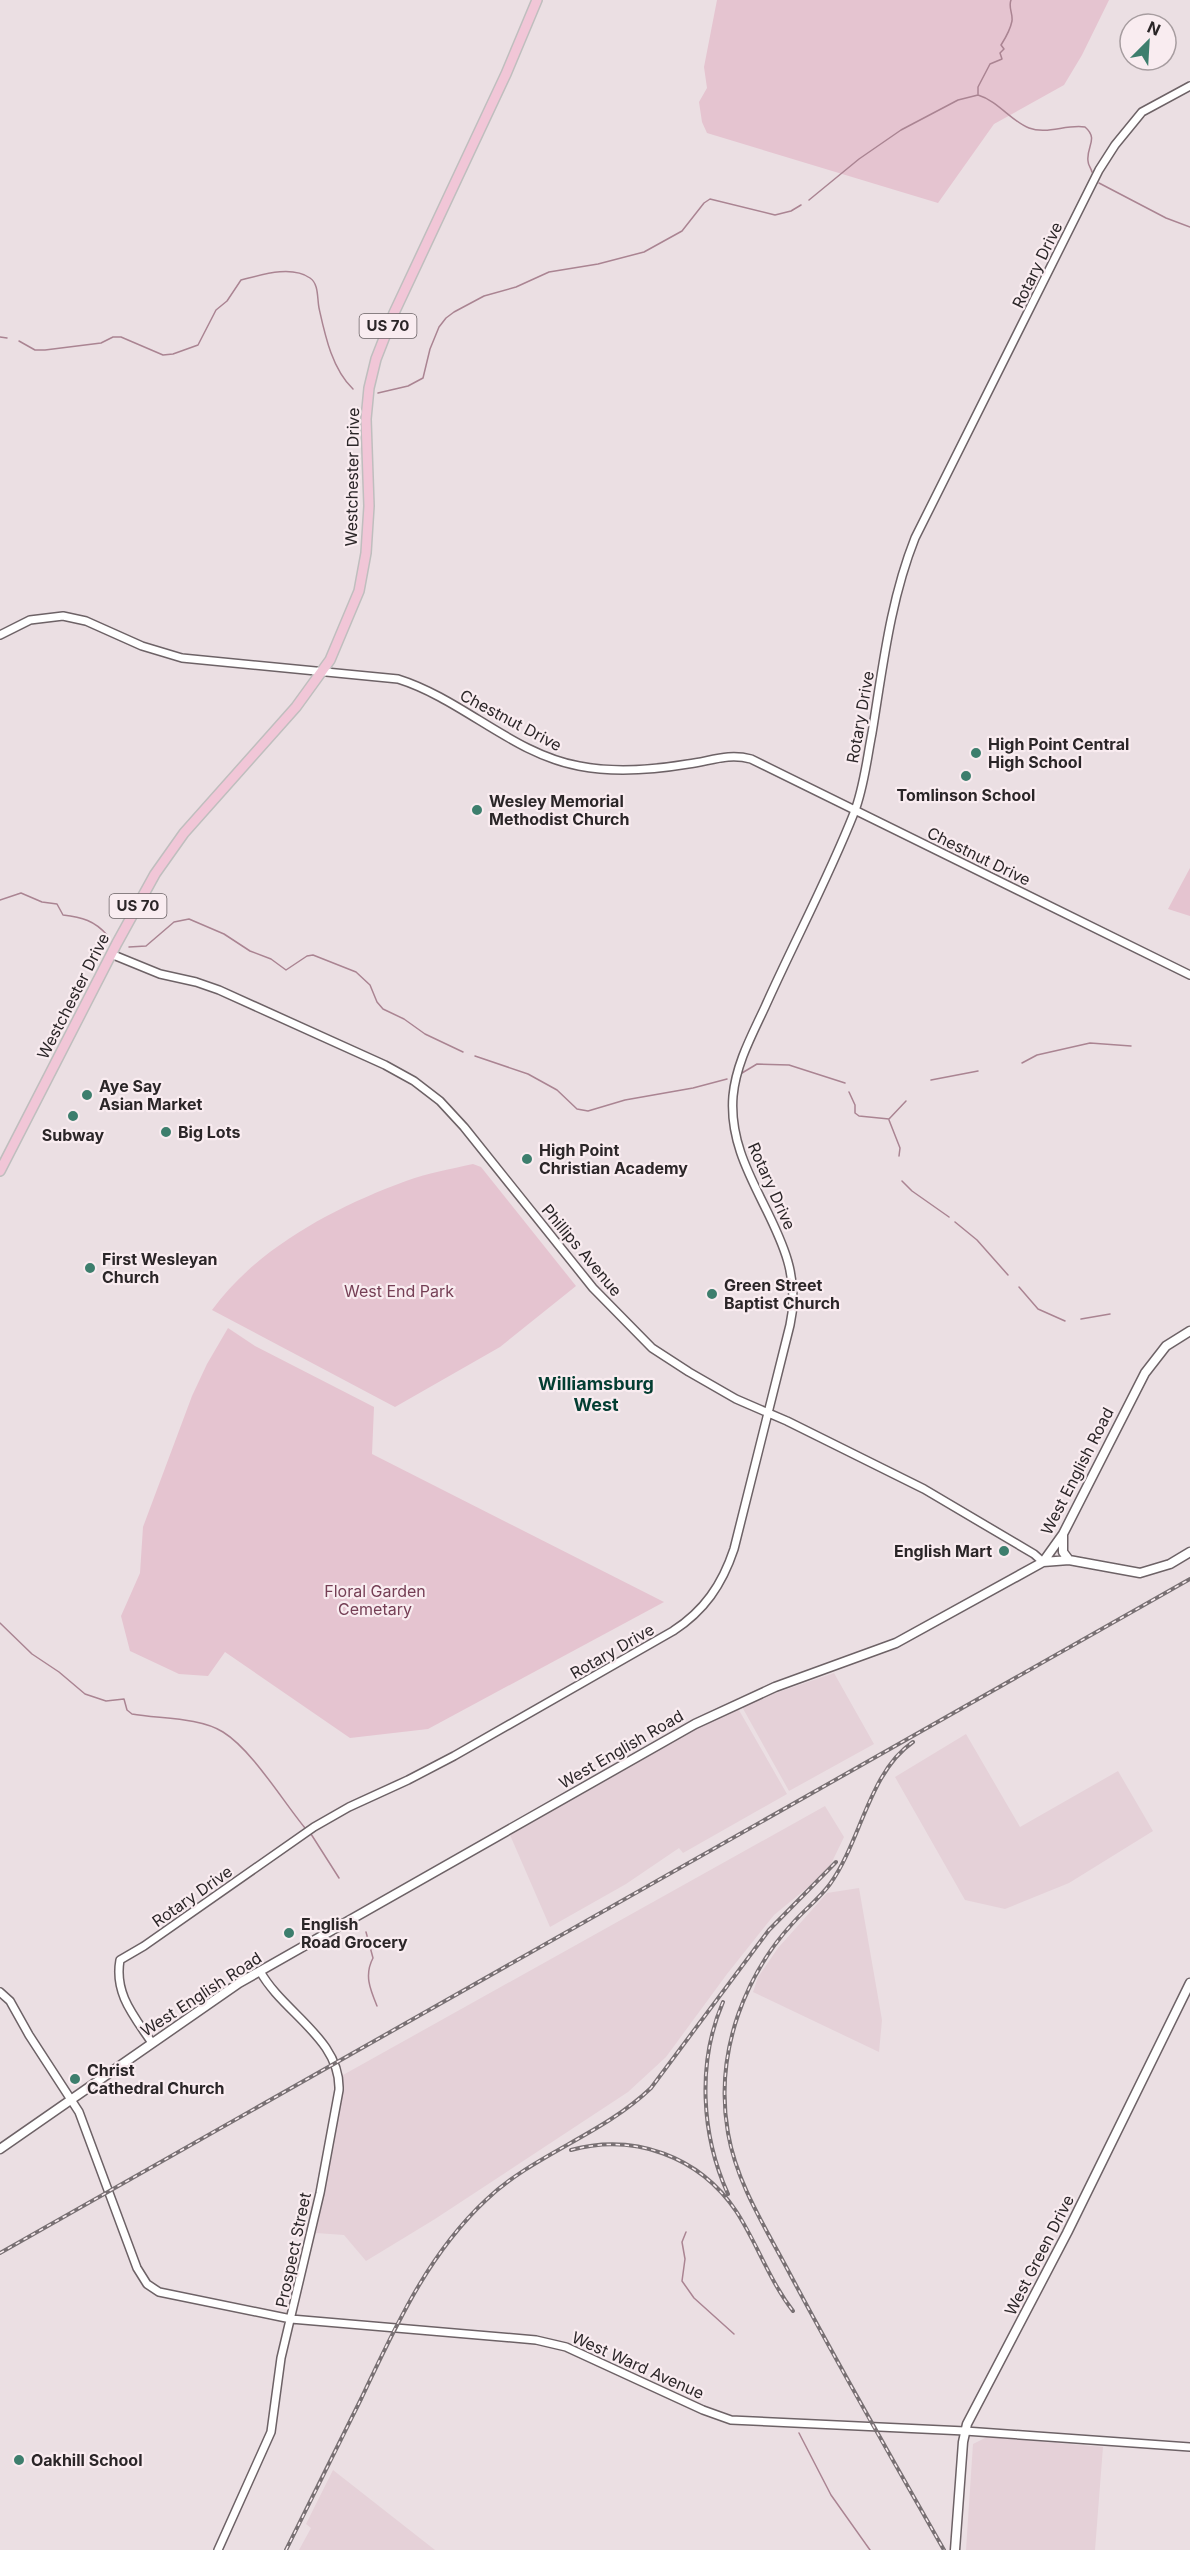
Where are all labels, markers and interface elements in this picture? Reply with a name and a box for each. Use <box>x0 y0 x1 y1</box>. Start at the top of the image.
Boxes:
north arrow <box>1118 12 1178 72</box>
text: N <box>1144 17 1164 40</box>
street label: Rotary Drive <box>1008 219 1066 311</box>
road number: US 70 <box>360 314 416 338</box>
street label: Westchester Drive <box>341 407 363 547</box>
street label: Rotary Drive <box>842 669 878 765</box>
street label: Chestnut Drive <box>457 685 565 755</box>
place label: High Point Central High School <box>988 734 1129 772</box>
marker: High Point Central High School <box>969 746 983 760</box>
marker: Tomlinson School <box>959 769 973 783</box>
place label: Tomlinson School <box>897 785 1035 805</box>
place label: Wesley Memorial Methodist Church <box>489 791 629 829</box>
marker: Wesley Memorial Methodist Church <box>470 803 484 817</box>
street label: Chestnut Drive <box>924 822 1034 890</box>
road number: US 70 <box>110 894 166 918</box>
street label: Westchester Drive <box>33 930 113 1062</box>
place label: Aye Say Asian Market <box>99 1076 203 1114</box>
marker: Aye Say Asian Market <box>80 1088 94 1102</box>
marker: Subway <box>66 1109 80 1123</box>
place label: Big Lots <box>178 1122 240 1142</box>
place label: Subway <box>42 1125 105 1145</box>
marker: Big Lots <box>159 1125 173 1139</box>
street label: Rotary Drive <box>744 1139 800 1233</box>
place label: High Point Christian Academy <box>539 1140 688 1178</box>
marker: High Point Christian Academy <box>520 1152 534 1166</box>
street label: Phillips Avenue <box>538 1200 626 1300</box>
place label: First Wesleyan Church <box>102 1249 217 1287</box>
marker: First Wesleyan Church <box>83 1261 97 1275</box>
place label: Green Street Baptist Church <box>724 1275 840 1313</box>
park label: West End Park <box>344 1281 454 1301</box>
marker: Green Street Baptist Church <box>705 1287 719 1301</box>
district label: Williamsburg West <box>538 1373 654 1415</box>
street label: West English Road <box>1036 1404 1118 1538</box>
place label: English Mart <box>894 1541 992 1561</box>
marker: English Mart <box>997 1544 1011 1558</box>
park label: Floral Garden Cemetary <box>324 1581 426 1619</box>
street label: Rotary Drive <box>567 1619 657 1683</box>
street label: West English Road <box>555 1705 687 1793</box>
street label: Rotary Drive <box>148 1861 236 1931</box>
place label: English Road Grocery <box>301 1914 408 1952</box>
marker: English Road Grocery <box>282 1926 296 1940</box>
street label: West English Road <box>137 1947 265 2041</box>
place label: Christ Cathedral Church <box>87 2060 225 2098</box>
marker: Christ Cathedral Church <box>68 2072 82 2086</box>
street label: Prospect Street <box>271 2191 315 2309</box>
street label: West Green Drive <box>1000 2191 1078 2319</box>
street label: West Ward Avenue <box>569 2327 707 2403</box>
place label: Oakhill School <box>31 2450 142 2470</box>
marker: Oakhill School <box>12 2453 26 2467</box>

